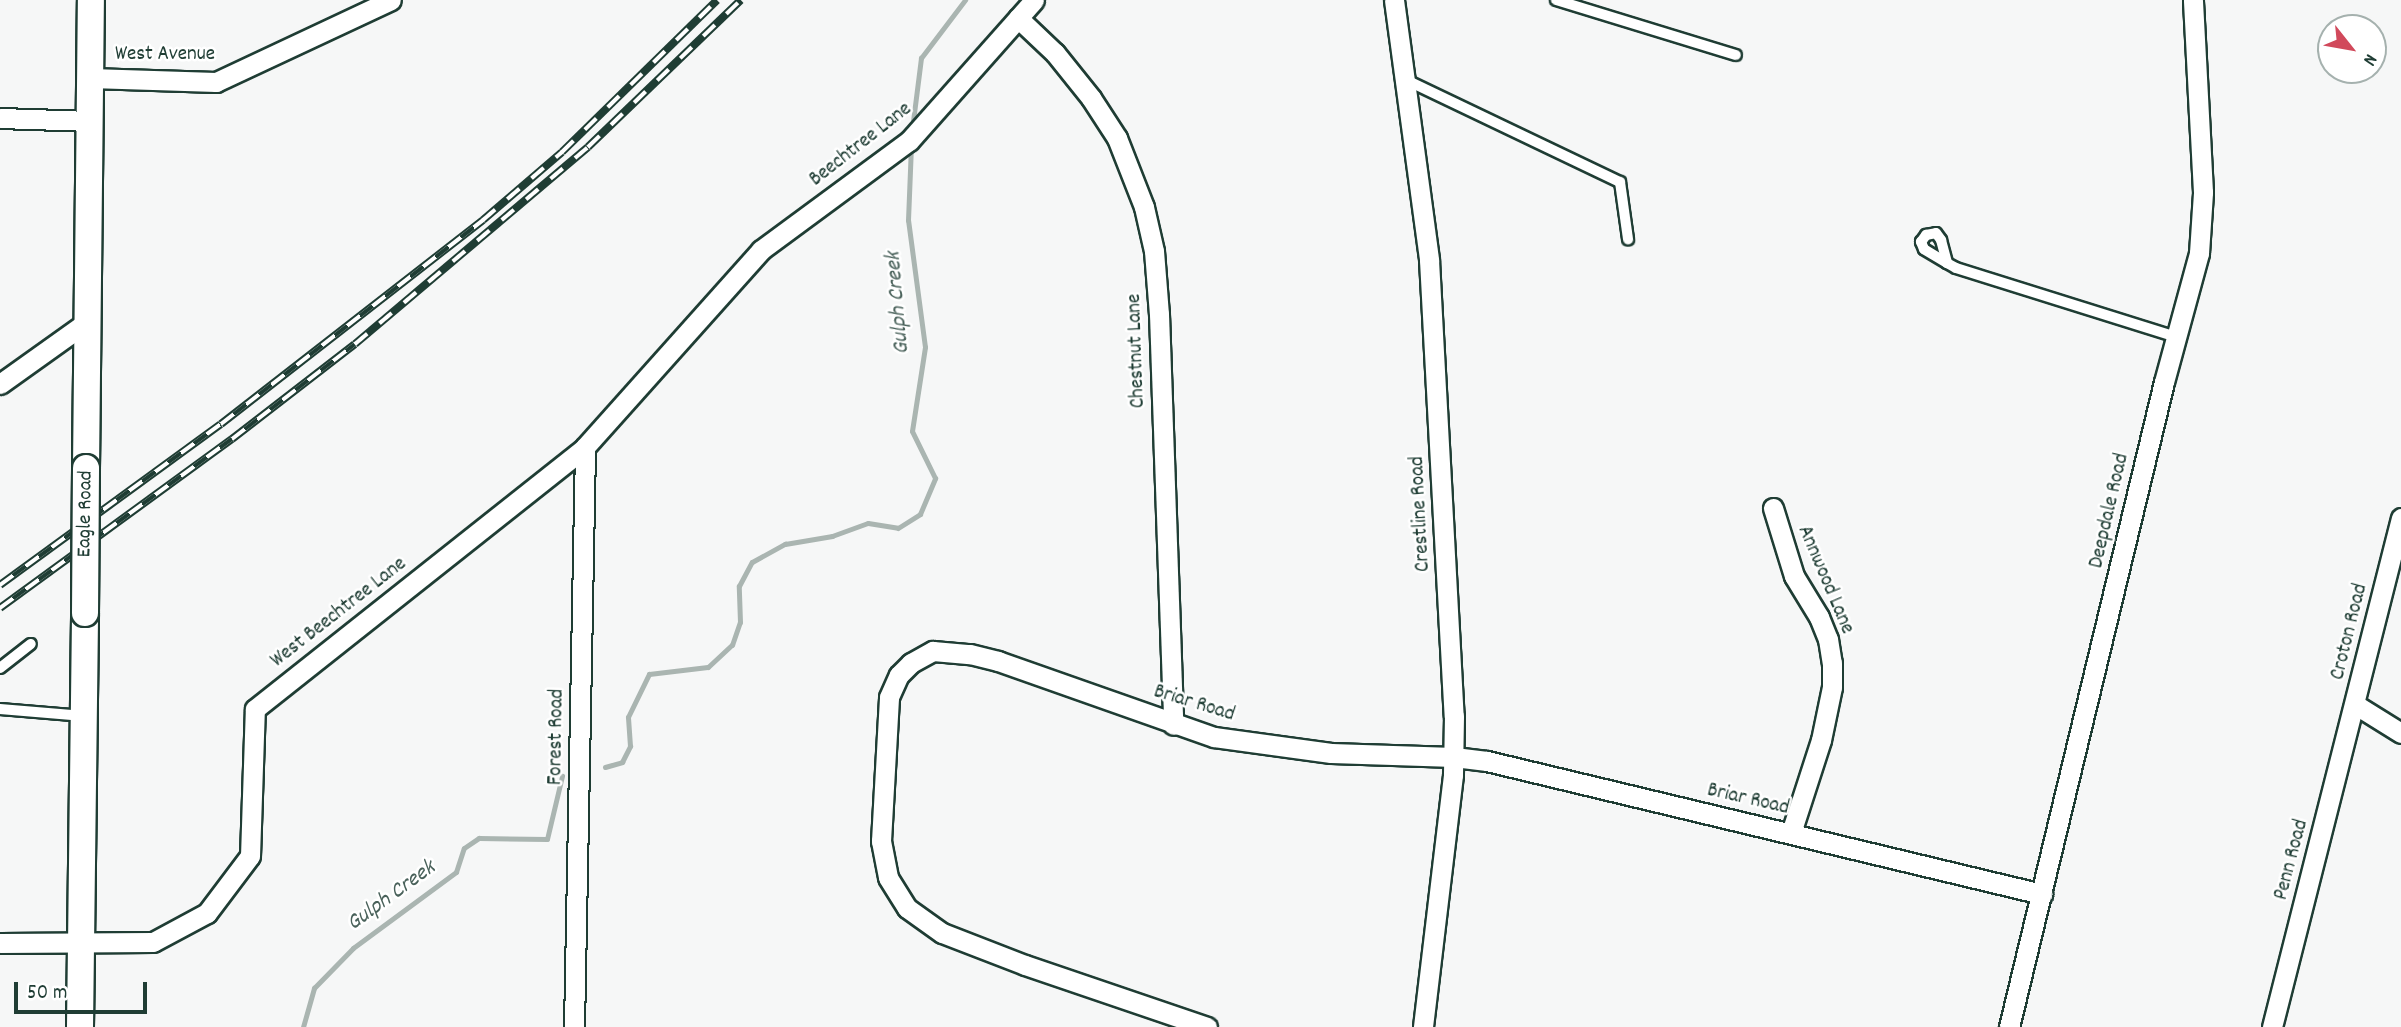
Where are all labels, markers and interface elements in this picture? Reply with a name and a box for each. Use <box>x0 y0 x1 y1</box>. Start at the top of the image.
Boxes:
north arrow <box>2317 14 2387 84</box>
street label: West Avenue <box>115 42 215 68</box>
text: N <box>2355 48 2383 70</box>
street label: Beechtree Lane <box>805 97 917 193</box>
water label: Gulph Creek <box>881 251 917 355</box>
street label: Chestnut Lane <box>1122 293 1152 409</box>
street label: Deepdale Road <box>2085 451 2135 571</box>
street label: Crestline Road <box>1405 455 1437 573</box>
street label: Eagle Road <box>73 470 99 558</box>
street label: Annwood Lane <box>1791 522 1859 638</box>
street label: West Beechtree Lane <box>266 552 412 674</box>
street label: Croton Road <box>2326 581 2374 683</box>
street label: Briar Road <box>1150 680 1238 728</box>
street label: Forest Road <box>544 689 570 785</box>
street label: Briar Road <box>1705 778 1791 822</box>
street label: Penn Road <box>2269 817 2315 903</box>
water label: Gulph Creek <box>342 856 442 938</box>
scale bar <box>18 968 150 1012</box>
text: 50 m <box>27 979 67 1009</box>

